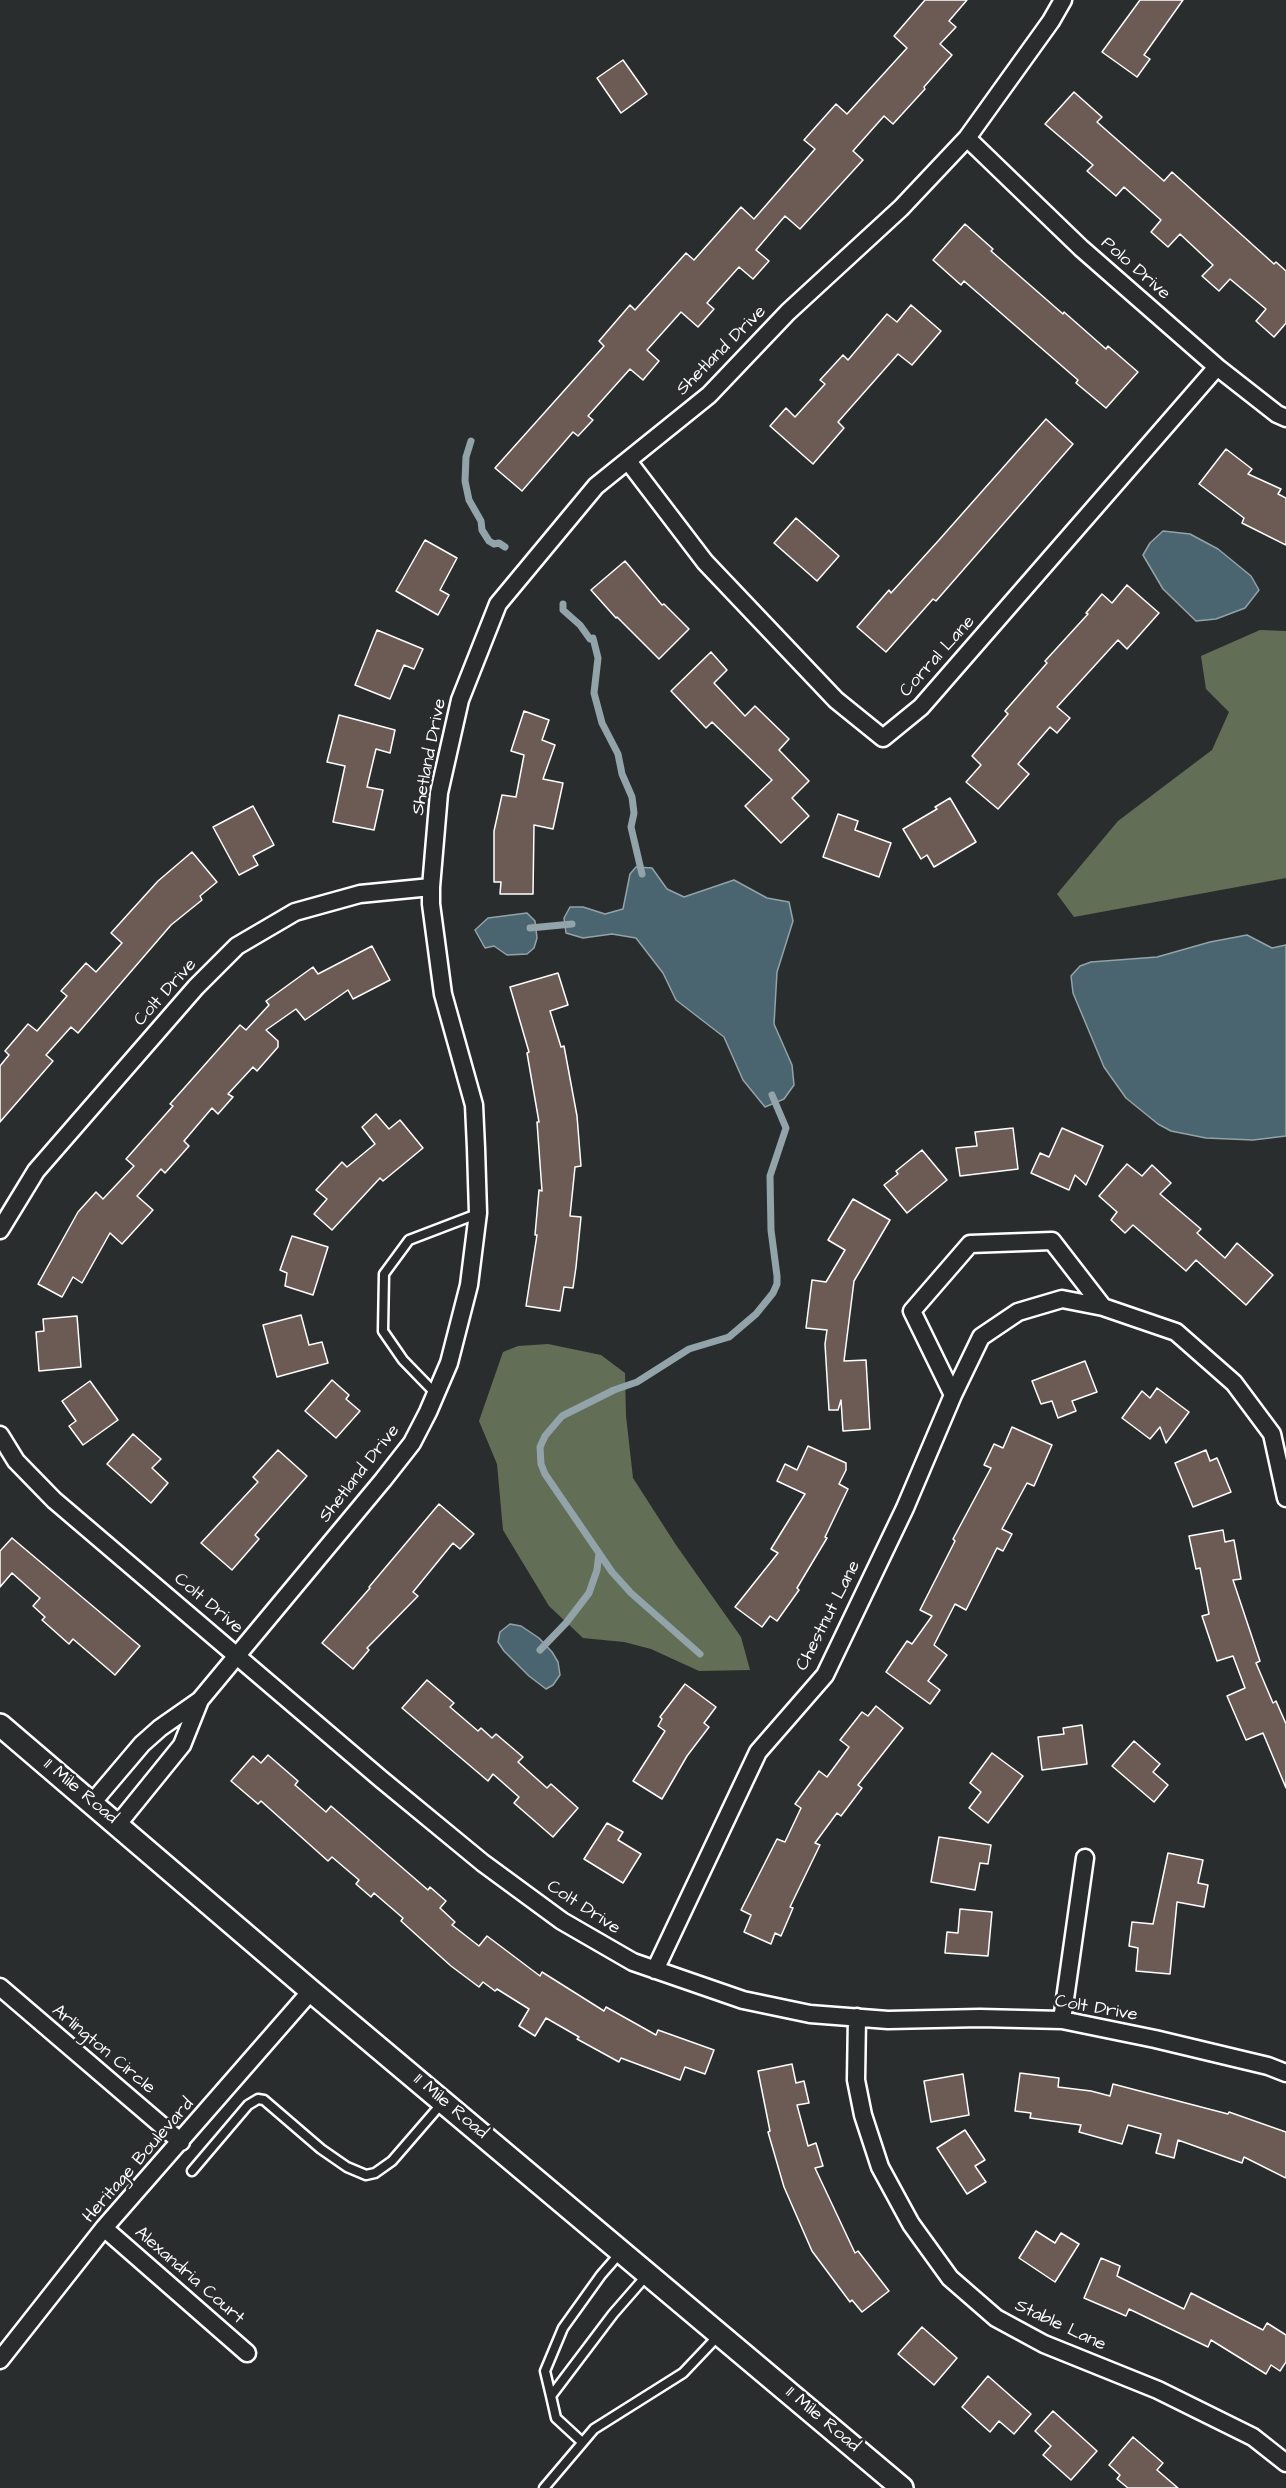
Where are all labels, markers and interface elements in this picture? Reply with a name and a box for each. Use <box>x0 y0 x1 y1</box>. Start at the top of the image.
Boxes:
street label: Polo Drive <box>1096 233 1174 305</box>
street label: Shetland Drive <box>673 302 771 400</box>
street label: Corral Lane <box>896 612 980 702</box>
street label: Shetland Drive <box>408 697 452 817</box>
street label: Colt Drive <box>130 955 202 1031</box>
street label: Shetland Drive <box>315 1421 405 1527</box>
street label: Chestnut Lane <box>792 1557 866 1675</box>
street label: Colt Drive <box>169 1569 247 1639</box>
street label: 11 Mile Road <box>38 1755 122 1829</box>
street label: Colt Drive <box>542 1876 624 1940</box>
street label: Colt Drive <box>1053 1991 1139 2027</box>
street label: Arlington Circle <box>47 2001 159 2099</box>
street label: 11 Mile Road <box>408 2070 492 2144</box>
street label: Heritage Boulevard <box>79 2094 199 2228</box>
street label: Alexandria Court <box>130 2223 248 2329</box>
street label: Stable Lane <box>1011 2295 1109 2357</box>
street label: 11 Mile Road <box>780 2383 864 2457</box>

